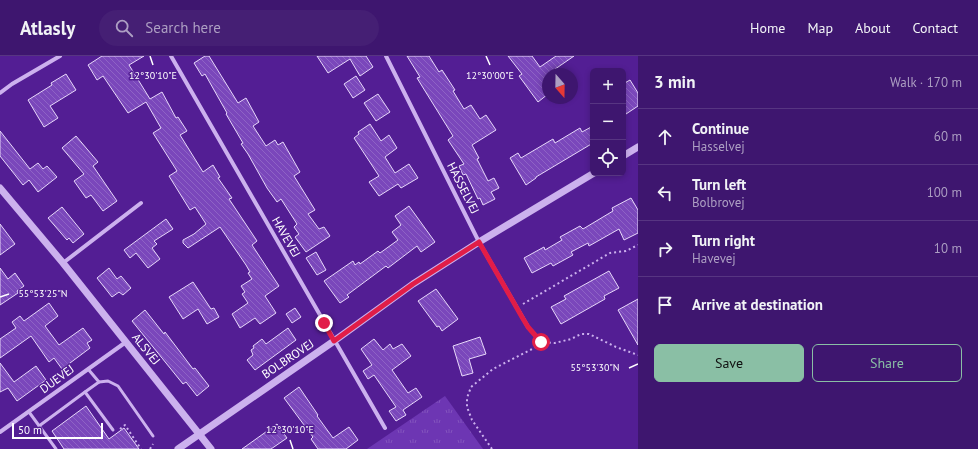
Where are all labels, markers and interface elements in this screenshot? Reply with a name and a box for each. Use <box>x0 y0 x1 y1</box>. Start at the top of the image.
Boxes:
search box <box>99 10 379 46</box>
text: Atlasly <box>20 16 75 40</box>
icon: search <box>113 17 135 39</box>
text: Search here <box>145 18 221 37</box>
text: Home <box>750 19 785 37</box>
text: Map <box>807 19 833 37</box>
text: About <box>855 19 891 37</box>
text: Contact <box>913 19 958 37</box>
north arrow <box>542 68 578 104</box>
map controls <box>590 68 626 176</box>
button: + <box>590 68 626 104</box>
text: 12°30'10"E <box>129 69 177 82</box>
text: 12°30'00"E <box>466 69 514 82</box>
text: 3 min <box>654 71 695 93</box>
text: Walk · 170 m <box>890 74 962 91</box>
button: − <box>590 104 626 140</box>
text: Continue <box>692 119 749 138</box>
icon: ahead <box>654 126 676 148</box>
text: 60 m <box>934 128 962 145</box>
text: Hasselvej <box>692 138 745 155</box>
button: locate <box>590 140 626 176</box>
street label: HASSELVEJ <box>444 159 483 216</box>
text: Turn left <box>692 175 746 194</box>
icon: left <box>654 182 676 204</box>
text: 100 m <box>927 184 962 201</box>
text: Bolbrovej <box>692 194 745 211</box>
street label: HAVEVEJ <box>269 214 304 260</box>
text: Turn right <box>692 231 755 250</box>
icon: right <box>654 238 676 260</box>
text: 10 m <box>934 240 962 257</box>
text: Havevej <box>692 250 736 267</box>
text: 55°53'25"N <box>18 287 68 300</box>
icon: arrive <box>654 294 676 316</box>
text: Arrive at destination <box>692 295 823 314</box>
route end <box>315 314 333 332</box>
street label: ALSVEJ <box>129 330 164 368</box>
route start <box>532 333 550 351</box>
street label: BOLBROVEJ <box>259 336 317 381</box>
button: Save <box>654 344 804 382</box>
button: Share <box>812 344 962 382</box>
street label: DUEVEJ <box>37 361 77 396</box>
text: 55°53'30"N <box>570 361 620 374</box>
scale bar <box>12 421 103 440</box>
text: 50 m <box>18 423 42 437</box>
text: 12°30'10"E <box>266 423 314 436</box>

